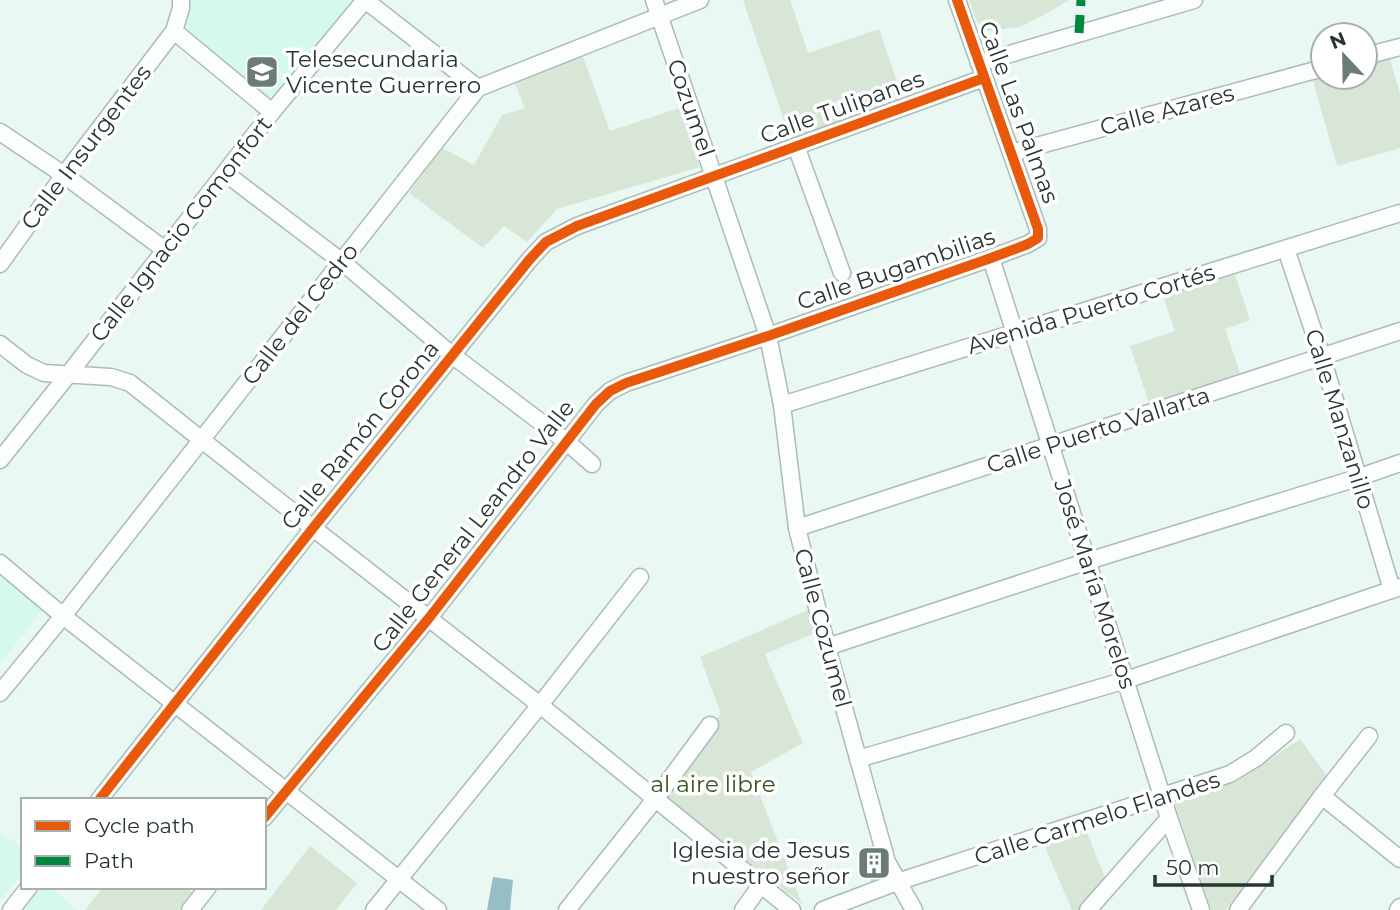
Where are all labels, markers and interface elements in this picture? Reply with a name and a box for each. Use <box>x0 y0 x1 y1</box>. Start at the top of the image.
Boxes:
street label: Calle Las Palmas <box>973 17 1065 207</box>
north arrow <box>1309 21 1379 91</box>
text: N <box>1326 27 1349 54</box>
place label: Telesecundaria Vicente Guerrero <box>286 45 481 99</box>
school or university icon: Telesecundaria Vicente Guerrero <box>243 53 281 91</box>
street label: Cozumel <box>661 55 721 161</box>
street label: Calle Insurgentes <box>15 59 157 235</box>
street label: Calle Tulipanes <box>756 64 928 150</box>
street label: Calle Azares <box>1097 79 1237 141</box>
street label: Calle Ignacio Comonfort <box>84 111 278 347</box>
street label: Calle Bugambilias <box>793 222 999 316</box>
street label: Calle del Cedro <box>236 237 364 391</box>
street label: Avenida Puerto Cortés <box>964 258 1218 360</box>
street label: Calle Manzanillo <box>1299 326 1381 512</box>
street label: Calle Ramón Corona <box>275 335 445 535</box>
street label: Calle Puerto Vallarta <box>983 381 1213 479</box>
street label: Calle General Leandro Valle <box>366 394 580 658</box>
street label: José María Morelos <box>1048 475 1142 692</box>
street label: Calle Cozumel <box>788 545 858 711</box>
street label: Calle Carmelo Flandes <box>971 765 1223 871</box>
park label: al aire libre <box>650 770 776 798</box>
legend <box>21 798 266 889</box>
text: Cycle path <box>84 813 195 838</box>
place label: Iglesia de Jesus nuestro señor <box>671 836 850 890</box>
building icon: Iglesia de Jesus nuestro señor <box>855 844 893 882</box>
scale bar <box>1155 844 1272 888</box>
text: Path <box>84 848 134 873</box>
text: 50 m <box>1166 855 1220 880</box>

